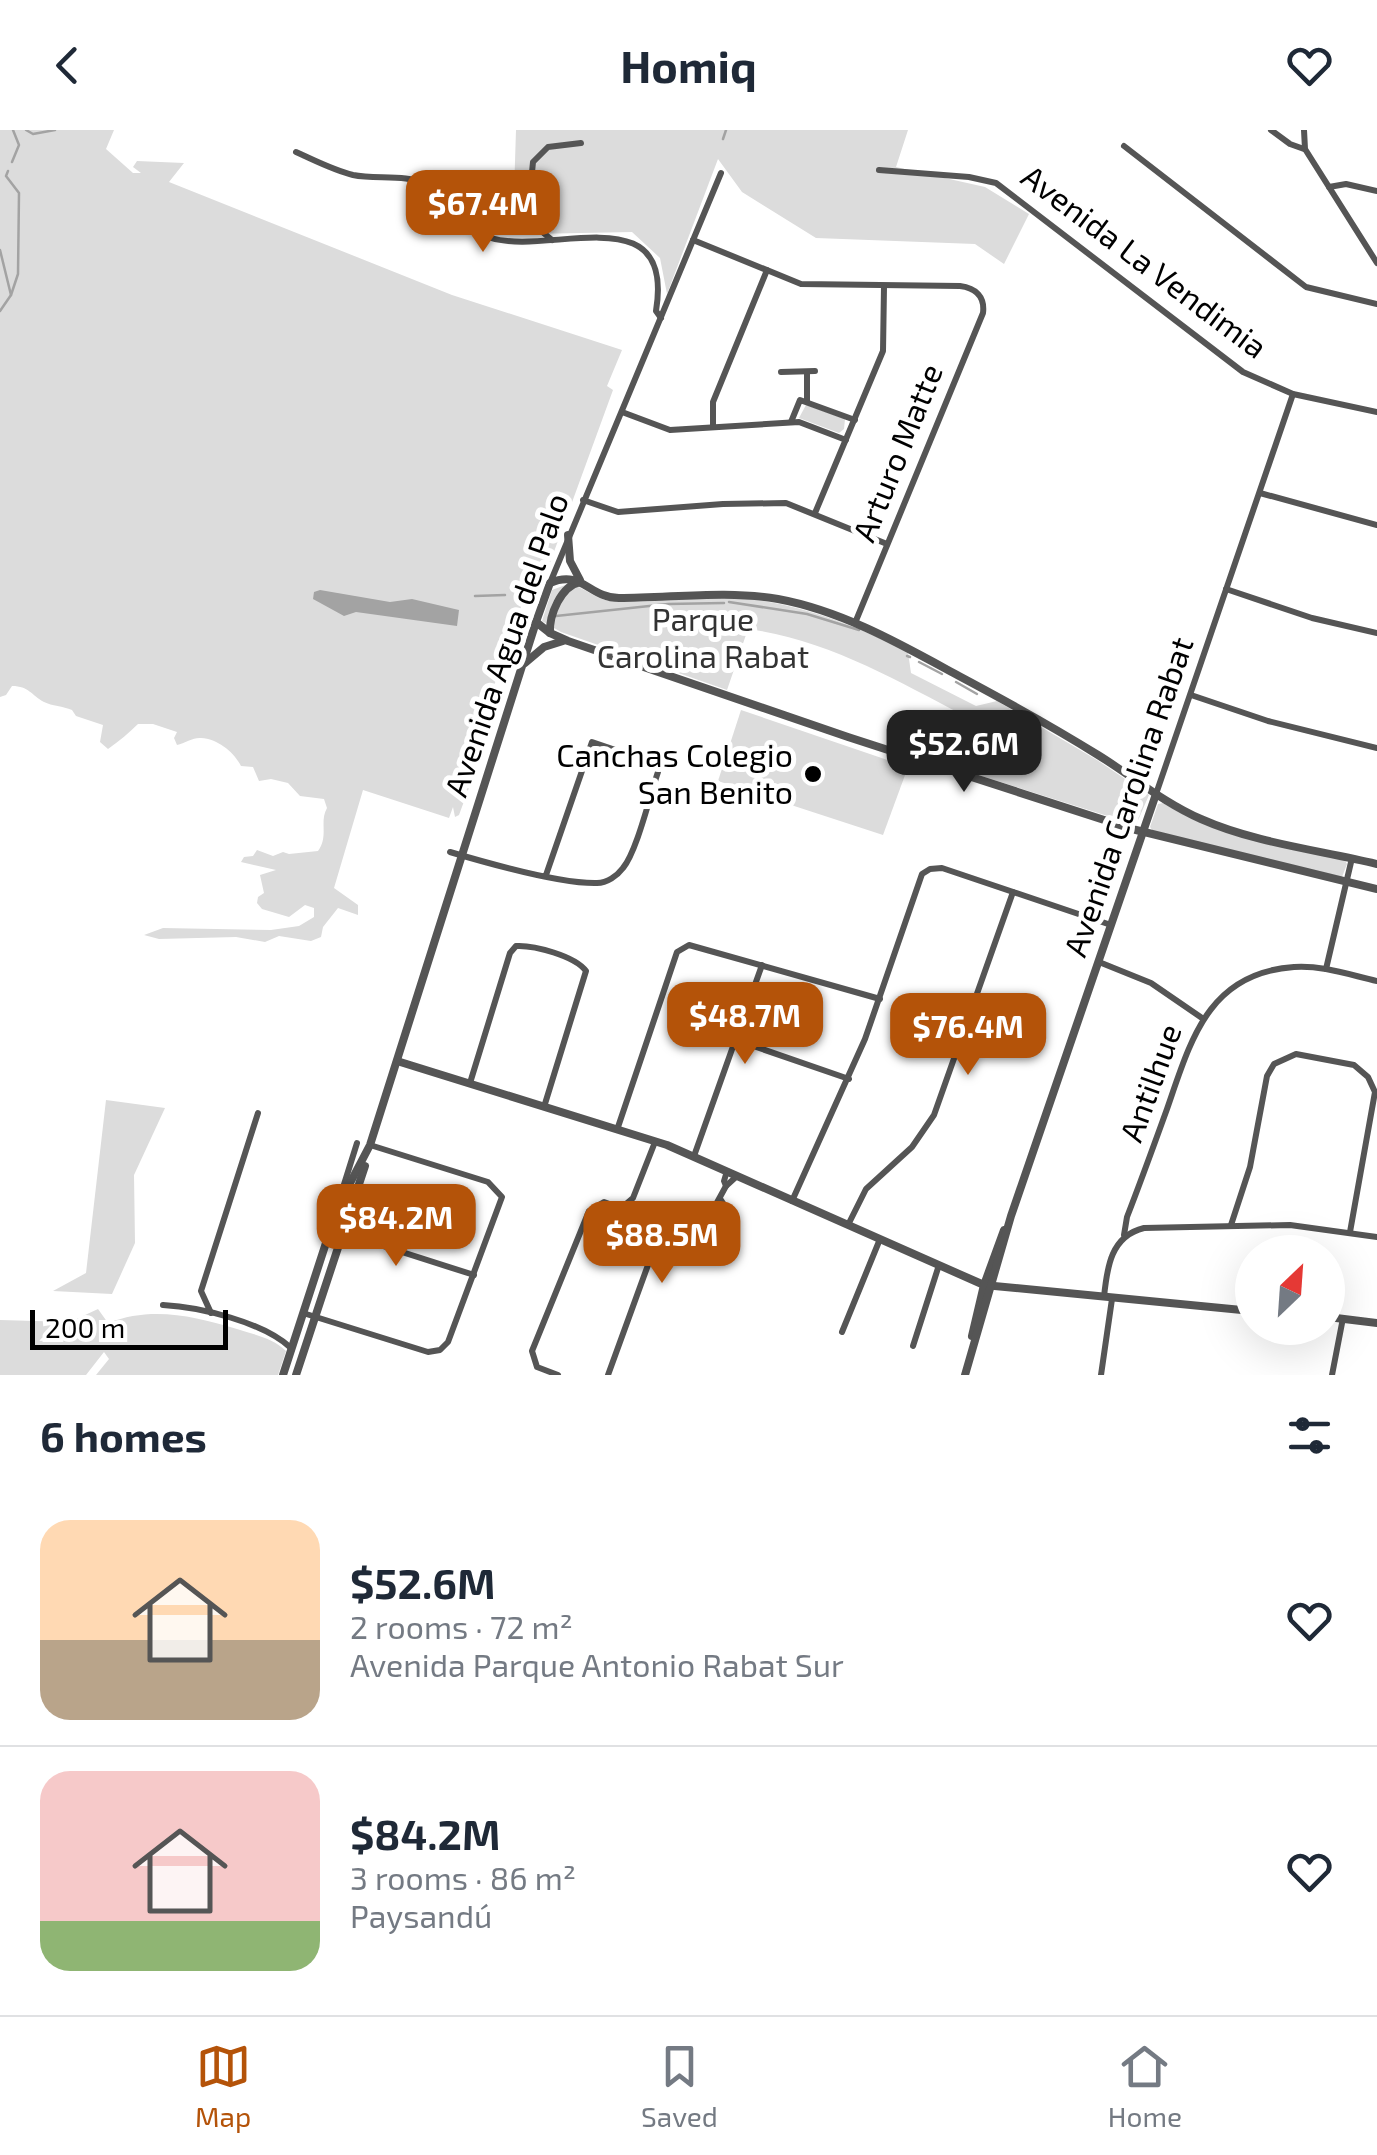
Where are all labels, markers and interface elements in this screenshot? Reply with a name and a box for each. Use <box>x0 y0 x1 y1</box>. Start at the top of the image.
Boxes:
icon: back <box>40 38 95 93</box>
text: Homiq <box>620 38 757 92</box>
icon: heart <box>1282 38 1337 93</box>
street label: Avenida La Vendimia <box>1015 156 1275 365</box>
pin: $67.4M <box>402 170 564 255</box>
text: $67.4M <box>428 183 538 221</box>
street label: Arturo Matte <box>843 358 949 547</box>
street label: Avenida Agua del Palo <box>435 488 575 801</box>
park label: Parque Carolina Rabat <box>597 599 809 674</box>
street label: Avenida Carolina Rabat <box>1055 632 1200 961</box>
pin: $52.6M <box>883 710 1045 795</box>
text: $52.6M <box>909 723 1019 761</box>
place label: Canchas Colegio San Benito <box>556 735 793 810</box>
marker: Canchas Colegio San Benito <box>802 763 824 785</box>
pin: $48.7M <box>664 982 826 1067</box>
pin: $76.4M <box>887 993 1049 1078</box>
text: $48.7M <box>689 995 801 1033</box>
text: $76.4M <box>912 1006 1024 1044</box>
street label: Antilhue <box>1110 1018 1188 1146</box>
pin: $84.2M <box>315 1184 477 1269</box>
text: $84.2M <box>339 1197 453 1235</box>
pin: $88.5M <box>581 1201 743 1286</box>
text: $88.5M <box>605 1214 719 1252</box>
north arrow <box>1235 1235 1345 1345</box>
map controls <box>1235 1235 1345 1345</box>
scale bar <box>30 1305 228 1350</box>
text: 200 m <box>45 1310 125 1344</box>
icon: filters <box>1282 1408 1337 1463</box>
text: 6 homes <box>40 1410 207 1460</box>
text: $52.6M <box>350 1557 495 1607</box>
icon: home <box>120 1560 240 1680</box>
icon: heart <box>1282 1593 1337 1648</box>
text: 2 rooms · 72 m² <box>350 1607 573 1645</box>
text: Avenida Parque Antonio Rabat Sur <box>350 1645 844 1683</box>
text: $84.2M <box>350 1808 500 1858</box>
icon: home <box>120 1811 240 1931</box>
icon: heart <box>1282 1844 1337 1899</box>
text: 3 rooms · 86 m² <box>350 1858 576 1896</box>
text: Paysandú <box>350 1896 492 1934</box>
tab: Map <box>195 2039 251 2133</box>
tab: Saved <box>641 2039 718 2133</box>
tab: Home <box>1108 2039 1182 2133</box>

